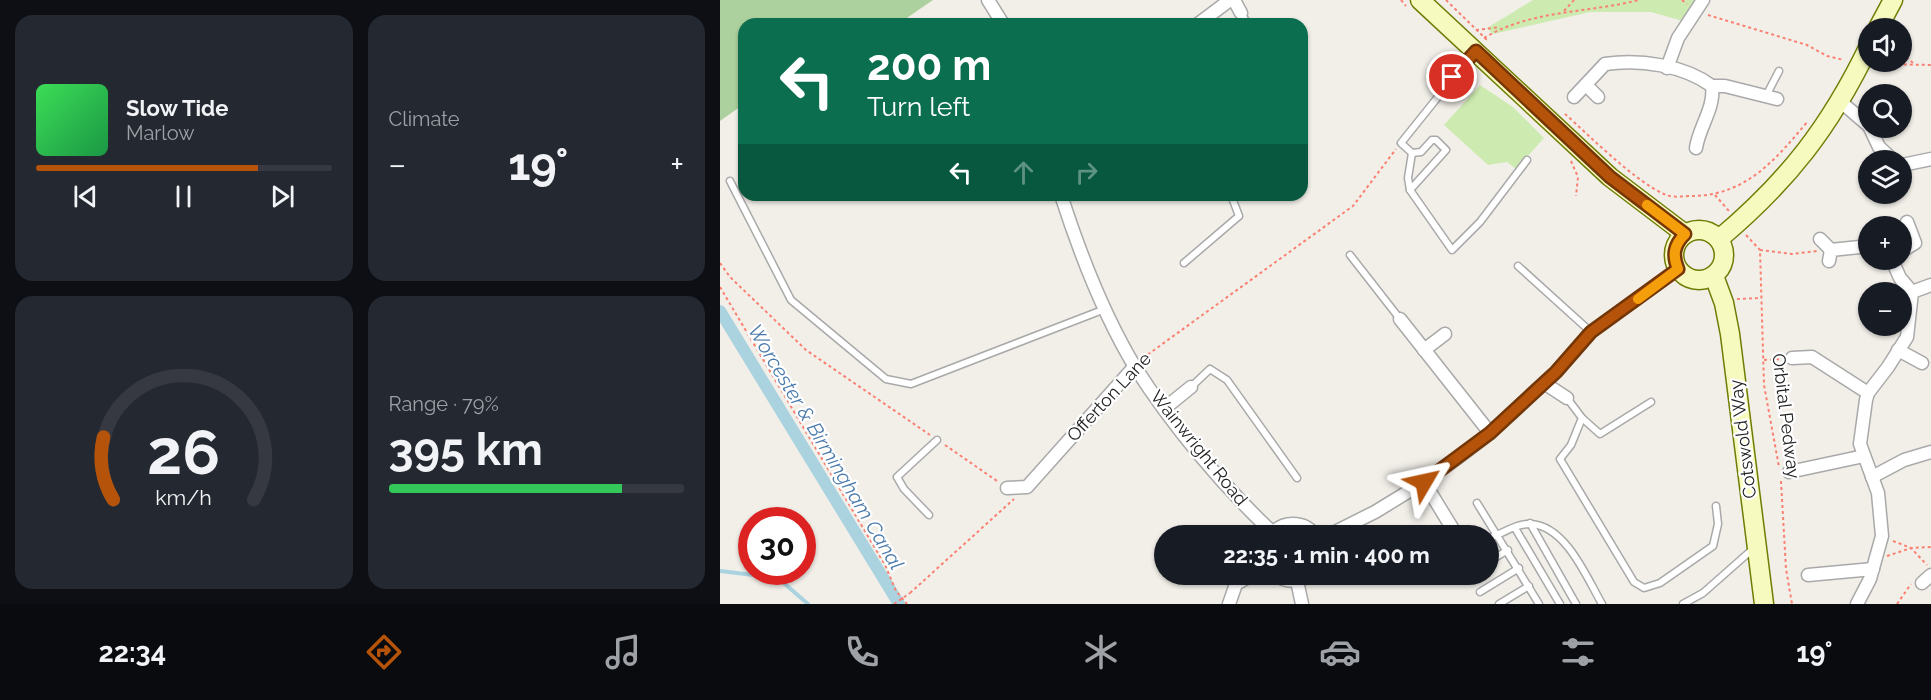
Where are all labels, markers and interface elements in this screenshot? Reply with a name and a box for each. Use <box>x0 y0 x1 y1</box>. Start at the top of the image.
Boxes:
map controls <box>1858 18 1912 336</box>
button: sound <box>1858 18 1912 72</box>
text: 200 m <box>867 41 991 90</box>
icon: left <box>768 42 846 120</box>
pin <box>1426 51 1477 102</box>
icon: arrive <box>1435 60 1468 93</box>
button: search <box>1858 84 1912 138</box>
text: Turn left <box>867 91 970 122</box>
text: Slow Tide <box>126 95 228 121</box>
text: Climate <box>389 107 460 131</box>
text: Marlow <box>126 121 195 145</box>
text: 19° <box>508 138 568 191</box>
text: − <box>389 145 406 184</box>
text: + <box>670 145 684 184</box>
button: layers <box>1858 150 1912 204</box>
icon: left <box>944 156 977 189</box>
icon: ahead <box>1007 156 1040 189</box>
icon: right <box>1070 156 1103 189</box>
icon: previous <box>69 180 102 213</box>
icon: pause <box>167 180 200 213</box>
icon: next <box>266 180 299 213</box>
button: + <box>1858 216 1912 270</box>
button: − <box>1858 282 1912 336</box>
water label: Worcester & Birmingham Canal <box>743 320 909 574</box>
street label: Offerton Lane <box>1062 348 1155 445</box>
street label: Orbital Pedway <box>1768 352 1805 480</box>
street label: Cotswold Way <box>1725 378 1760 500</box>
street label: Wainwright Road <box>1147 386 1252 510</box>
text: Range · 79% <box>389 392 499 416</box>
text: 26 <box>147 415 220 489</box>
text: 395 km <box>389 423 543 476</box>
position arrow <box>1392 450 1456 514</box>
text: km/h <box>155 485 212 510</box>
speed limit sign: 30 <box>738 507 816 585</box>
text: 22:35 · 1 min · 400 m <box>1223 542 1430 568</box>
icon: directions <box>363 631 405 673</box>
icon: music <box>602 631 644 673</box>
icon: phone <box>841 631 883 673</box>
icon: climate <box>1080 631 1122 673</box>
icon: car <box>1319 631 1361 673</box>
icon: filters <box>1557 631 1599 673</box>
text: 22:34 <box>98 637 166 668</box>
text: 19° <box>1796 637 1832 668</box>

